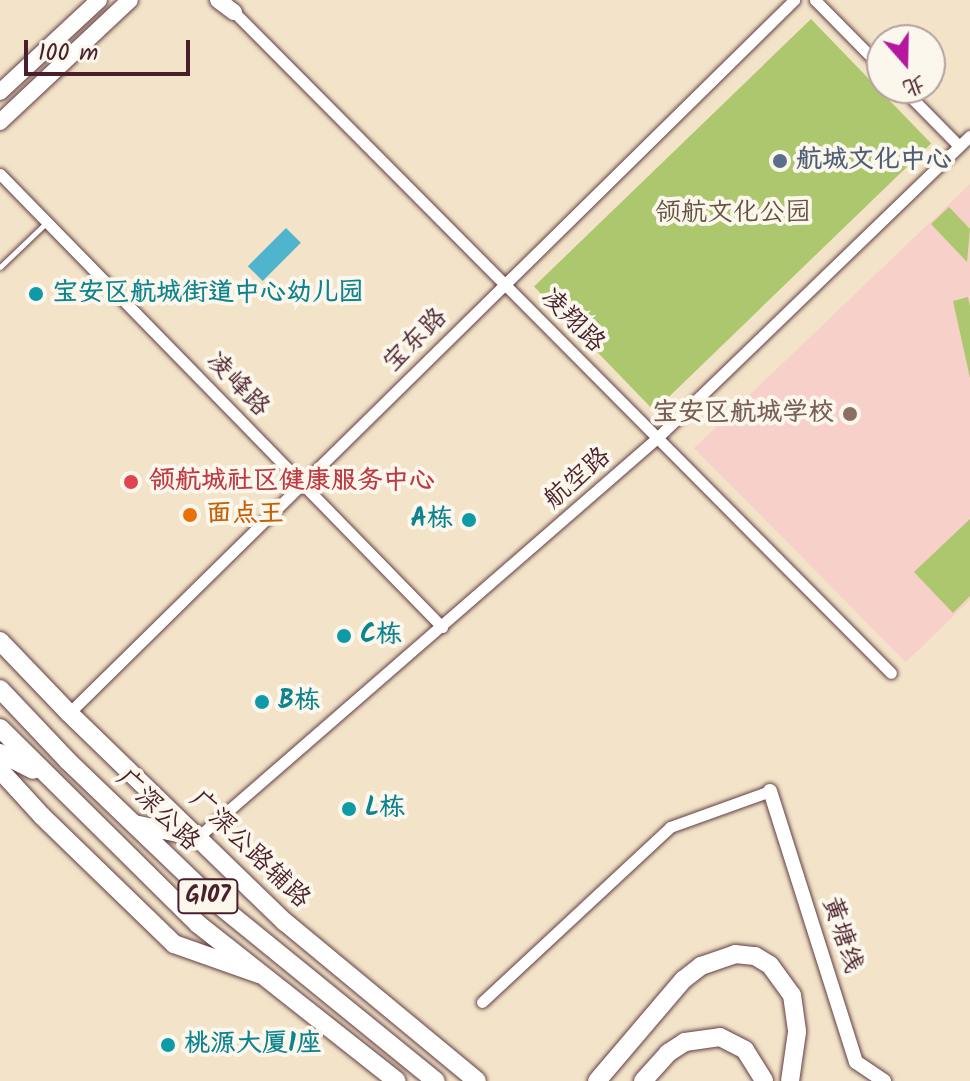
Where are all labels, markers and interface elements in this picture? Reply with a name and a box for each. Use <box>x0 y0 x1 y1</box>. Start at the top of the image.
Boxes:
scale bar <box>28 24 194 74</box>
north arrow <box>866 24 946 104</box>
text: 100 m <box>38 34 98 73</box>
text: 北 <box>897 65 930 105</box>
place label: 航城文化中心 <box>796 145 952 177</box>
marker: 航城文化中心 <box>771 152 789 170</box>
park label: 领航文化公园 <box>655 198 811 230</box>
place label: 宝安区航城街道中心幼儿园 <box>52 278 364 310</box>
street label: 凌翔路 <box>533 282 611 360</box>
marker: 宝安区航城街道中心幼儿园 <box>27 285 45 303</box>
street label: 宝东路 <box>377 302 455 380</box>
street label: 凌峰路 <box>199 346 275 424</box>
place label: 宝安区航城学校 <box>652 398 834 430</box>
marker: 宝安区航城学校 <box>841 405 859 423</box>
street label: 航空路 <box>538 442 618 516</box>
place label: 领航城社区健康服务中心 <box>149 466 435 498</box>
marker: 领航城社区健康服务中心 <box>120 471 142 493</box>
place label: 面点王 <box>206 499 284 531</box>
place label: A栋 <box>411 504 453 536</box>
marker: 面点王 <box>181 506 199 524</box>
marker: A栋 <box>460 511 478 529</box>
place label: C栋 <box>360 620 402 652</box>
marker: C栋 <box>335 627 353 645</box>
place label: B栋 <box>278 686 320 718</box>
marker: B栋 <box>253 693 271 711</box>
street label: 广深公路 <box>109 764 205 858</box>
street label: 广深公路辅路 <box>182 785 316 915</box>
place label: L栋 <box>365 793 405 825</box>
marker: L栋 <box>340 800 358 818</box>
road number: G107 <box>176 876 240 916</box>
street label: 黄塘线 <box>814 893 868 977</box>
place label: 桃源大厦1座 <box>184 1029 322 1061</box>
marker: 桃源大厦1座 <box>159 1036 177 1054</box>

